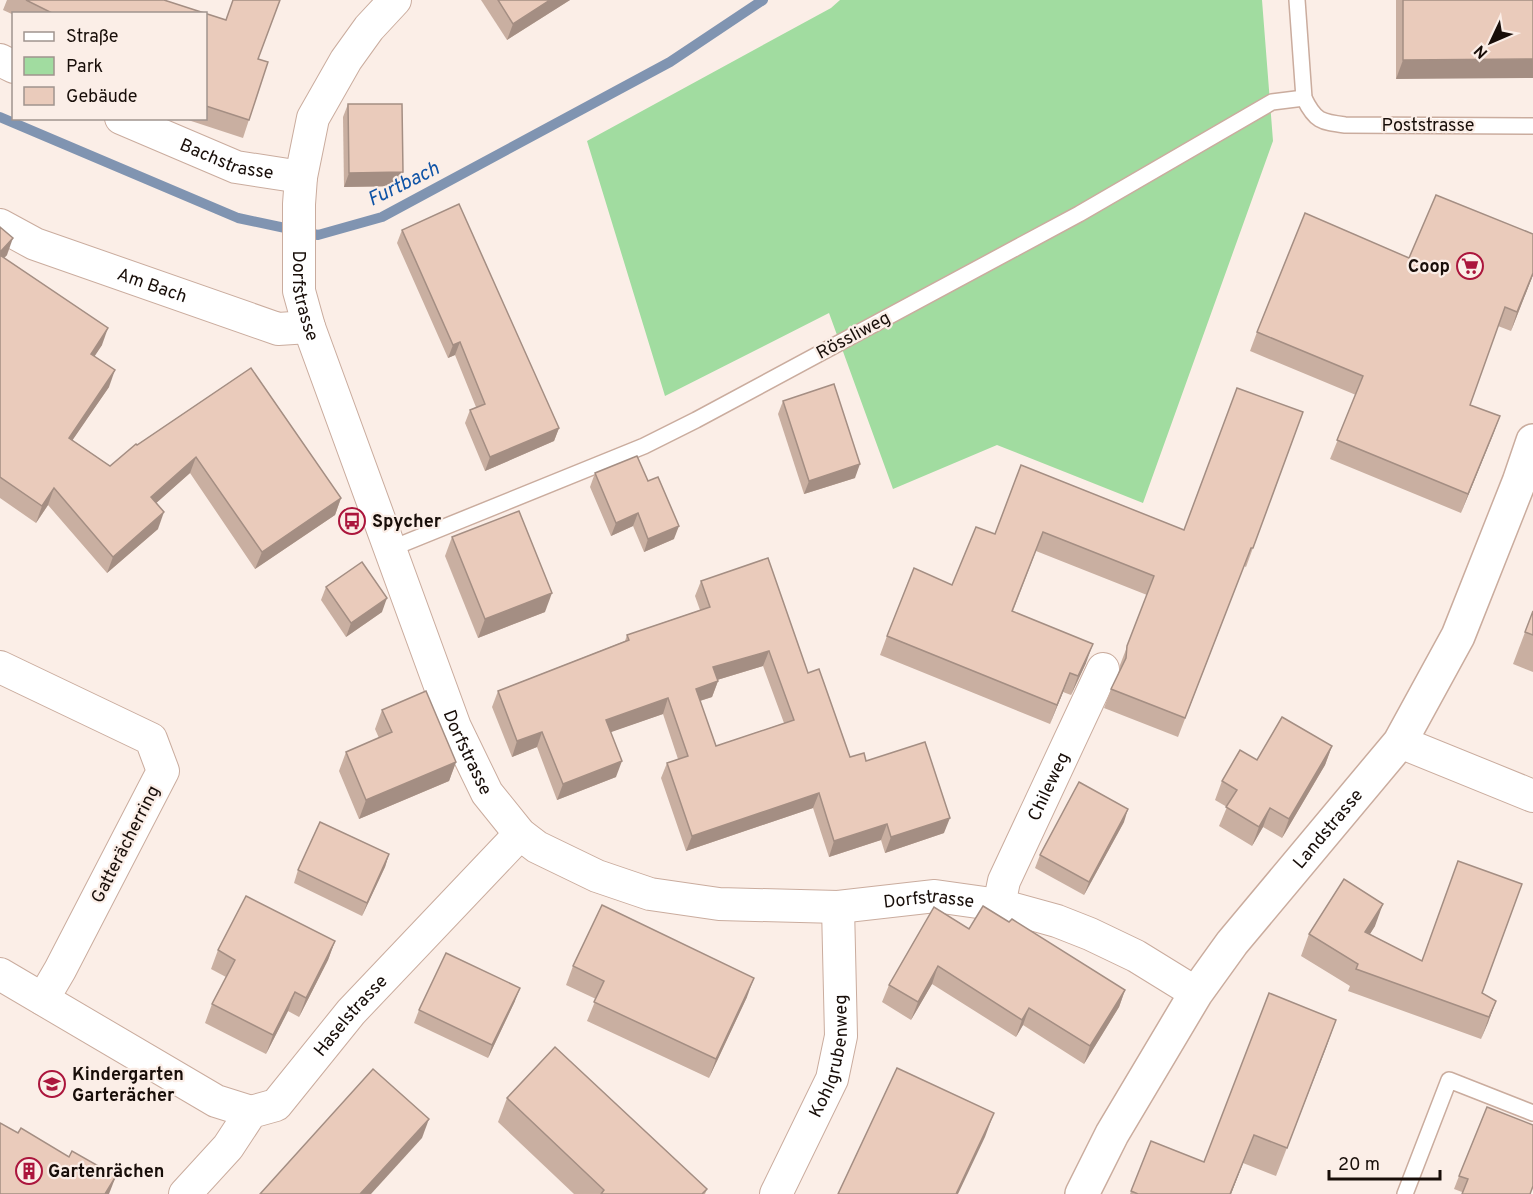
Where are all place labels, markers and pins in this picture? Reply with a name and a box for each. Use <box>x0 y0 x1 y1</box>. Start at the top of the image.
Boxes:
supermarket icon: Coop <box>1455 251 1485 281</box>
place label: Coop <box>1408 256 1450 279</box>
bus stop icon: Spycher <box>337 506 367 536</box>
place label: Spycher <box>372 511 442 534</box>
place label: Kindergarten Garterächer <box>72 1064 184 1108</box>
school or university icon: Kindergarten Garterächer <box>37 1069 67 1099</box>
building icon: Gartenrächen <box>14 1156 44 1186</box>
place label: Gartenrächen <box>48 1161 164 1184</box>

